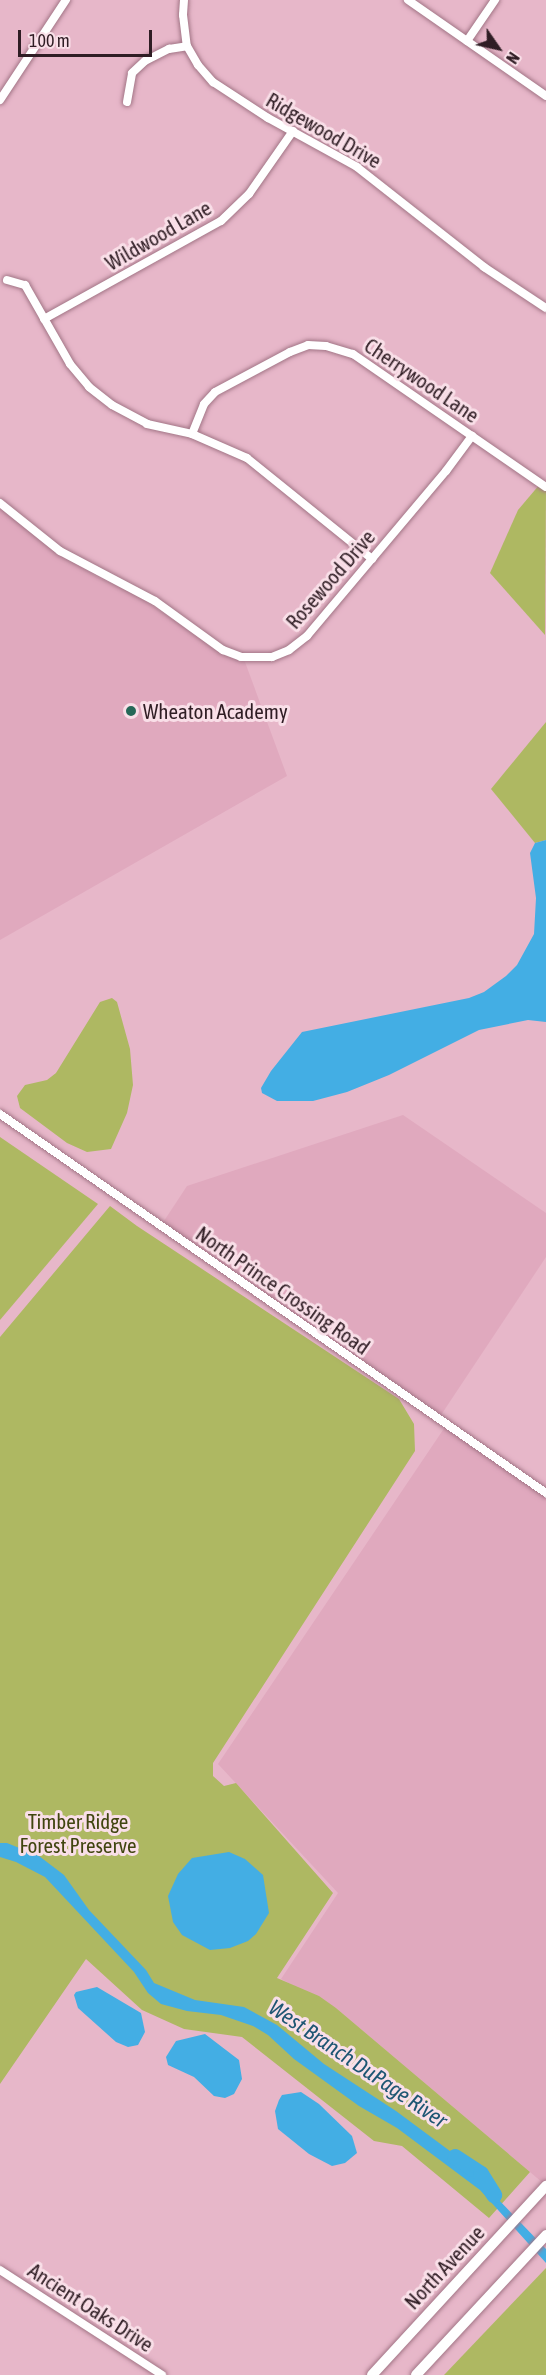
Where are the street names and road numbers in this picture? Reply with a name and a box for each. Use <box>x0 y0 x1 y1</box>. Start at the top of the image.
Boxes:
street label: Ridgewood Drive <box>262 87 386 173</box>
street label: Wildwood Lane <box>101 195 215 275</box>
street label: Cherrywood Lane <box>360 332 484 428</box>
street label: Rosewood Drive <box>280 524 380 634</box>
street label: North Prince Crossing Road <box>191 1220 375 1360</box>
street label: North Avenue <box>399 2220 489 2314</box>
street label: Ancient Oaks Drive <box>24 2257 158 2357</box>

